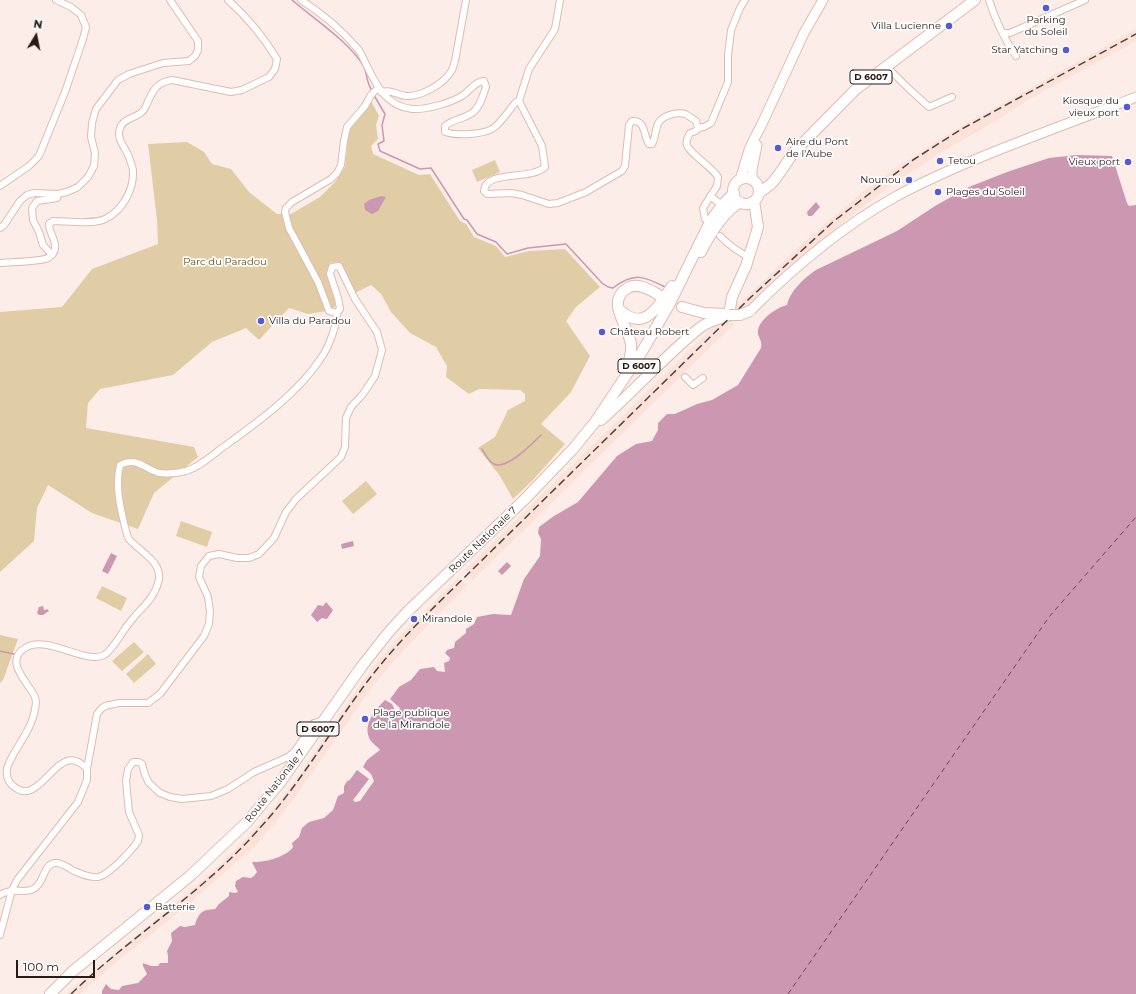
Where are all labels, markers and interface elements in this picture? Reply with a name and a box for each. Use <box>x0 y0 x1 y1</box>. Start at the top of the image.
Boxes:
marker: Parking du Soleil <box>1041 3 1051 13</box>
place label: Parking du Soleil <box>1025 14 1067 38</box>
north arrow <box>16 16 56 56</box>
text: N <box>32 17 44 32</box>
place label: Villa Lucienne <box>871 20 941 32</box>
marker: Villa Lucienne <box>944 21 954 31</box>
place label: Star Yatching <box>991 44 1058 56</box>
marker: Star Yatching <box>1061 45 1071 55</box>
road number: D 6007 <box>850 70 892 84</box>
place label: Kiosque du vieux port <box>1062 95 1119 118</box>
marker: Kiosque du vieux port <box>1122 102 1132 112</box>
place label: Aire du Pont de l'Aube <box>786 136 849 160</box>
marker: Aire du Pont de l'Aube <box>773 143 783 153</box>
place label: Tetou <box>948 155 976 167</box>
marker: Tetou <box>935 156 945 166</box>
place label: Vieux port <box>1069 156 1120 168</box>
marker: Vieux port <box>1123 157 1133 167</box>
place label: Nounou <box>860 174 901 186</box>
marker: Nounou <box>904 175 914 185</box>
place label: Plages du Soleil <box>946 186 1025 198</box>
marker: Plages du Soleil <box>933 187 943 197</box>
park label: Parc du Paradou <box>183 256 267 268</box>
place label: Villa du Paradou <box>269 315 351 327</box>
marker: Villa du Paradou <box>256 316 266 326</box>
place label: Château Robert <box>610 326 689 338</box>
marker: Château Robert <box>597 327 607 337</box>
road number: D 6007 <box>618 359 660 373</box>
street label: Route Nationale 7 <box>447 505 519 575</box>
place label: Mirandole <box>422 613 472 625</box>
marker: Mirandole <box>409 614 419 624</box>
place label: Plage publique de la Mirandole <box>373 707 450 730</box>
marker: Plage publique de la Mirandole <box>360 714 370 724</box>
road number: D 6007 <box>297 722 339 736</box>
street label: Route Nationale 7 <box>243 747 307 825</box>
place label: Batterie <box>155 901 195 913</box>
marker: Batterie <box>142 902 152 912</box>
scale bar <box>18 952 97 978</box>
text: 100 m <box>23 959 59 974</box>

